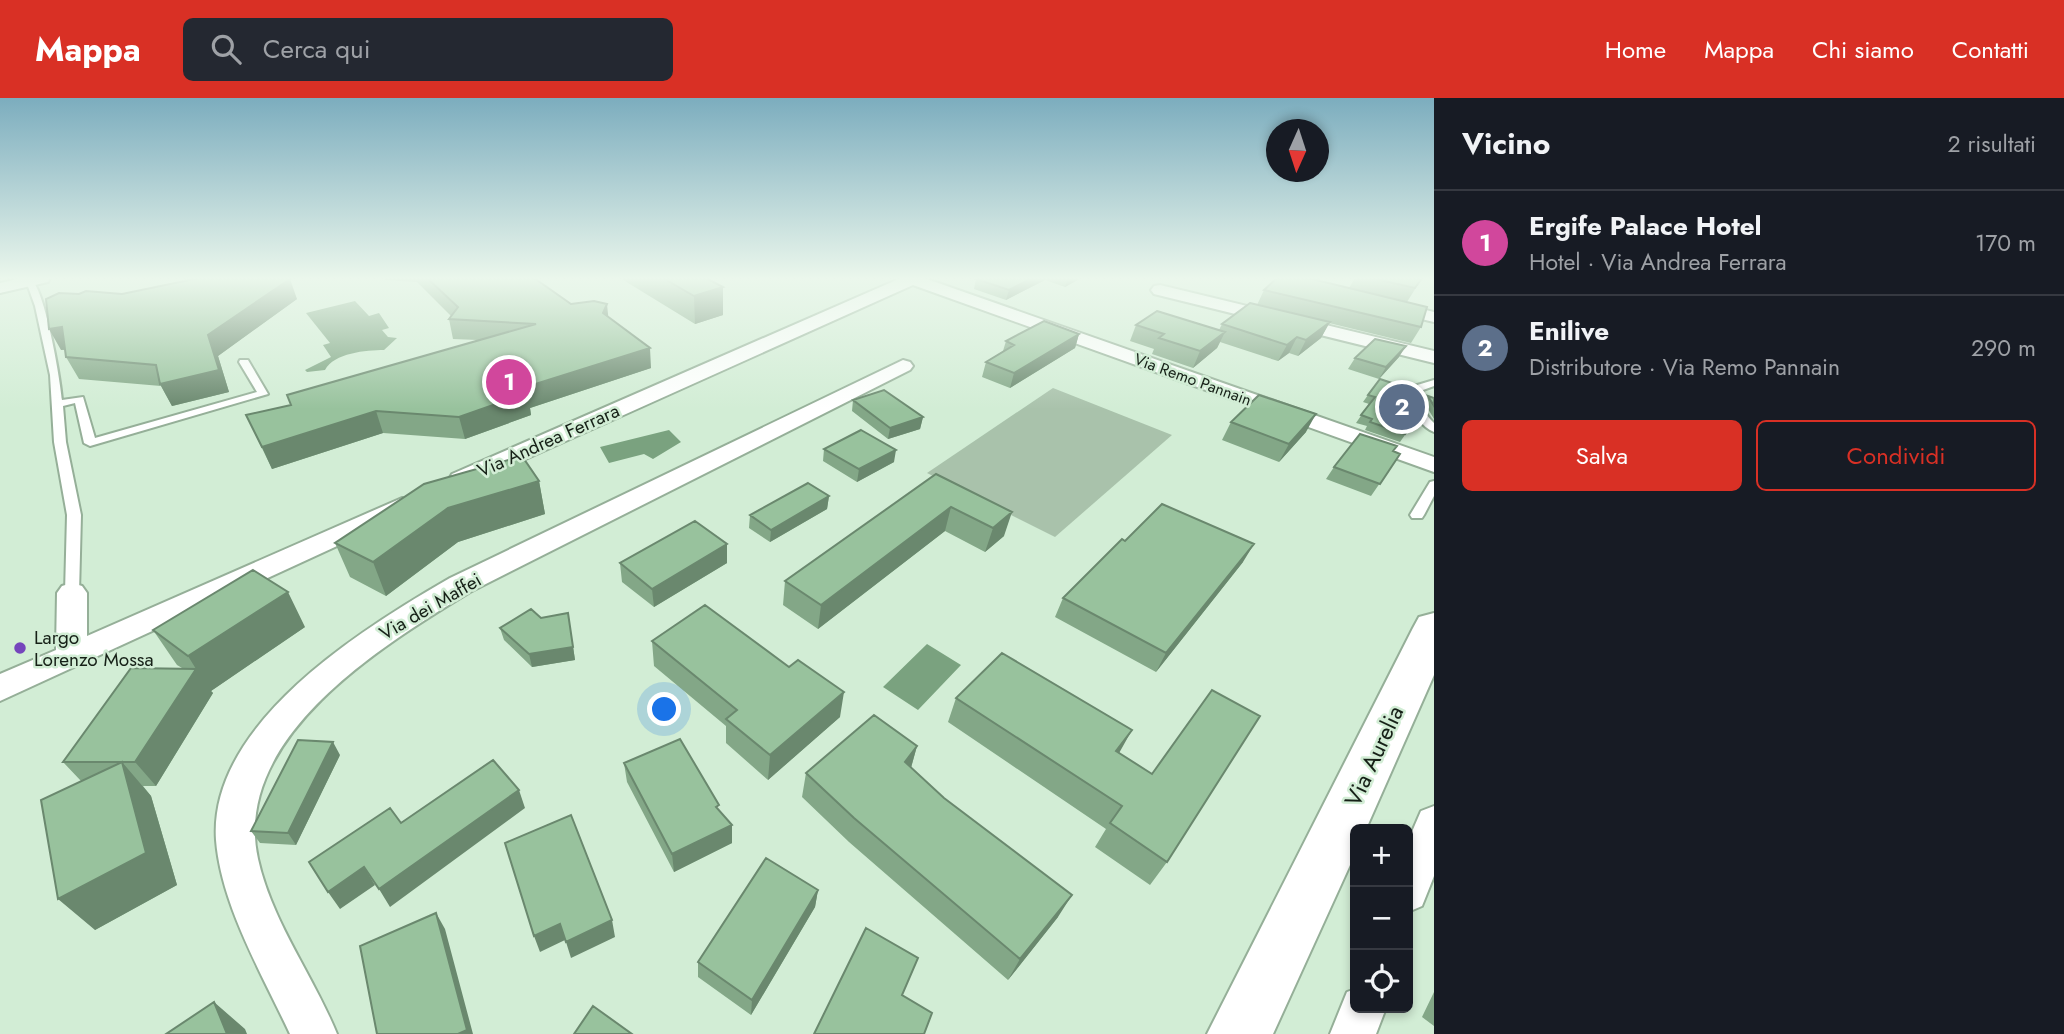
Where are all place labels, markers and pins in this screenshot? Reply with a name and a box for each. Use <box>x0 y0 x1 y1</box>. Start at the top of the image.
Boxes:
pin: 1 <box>486 356 532 408</box>
pin: 2 <box>1379 381 1425 433</box>
place label: Largo Lorenzo Mossa <box>34 624 154 673</box>
marker: Largo Lorenzo Mossa <box>12 640 28 656</box>

